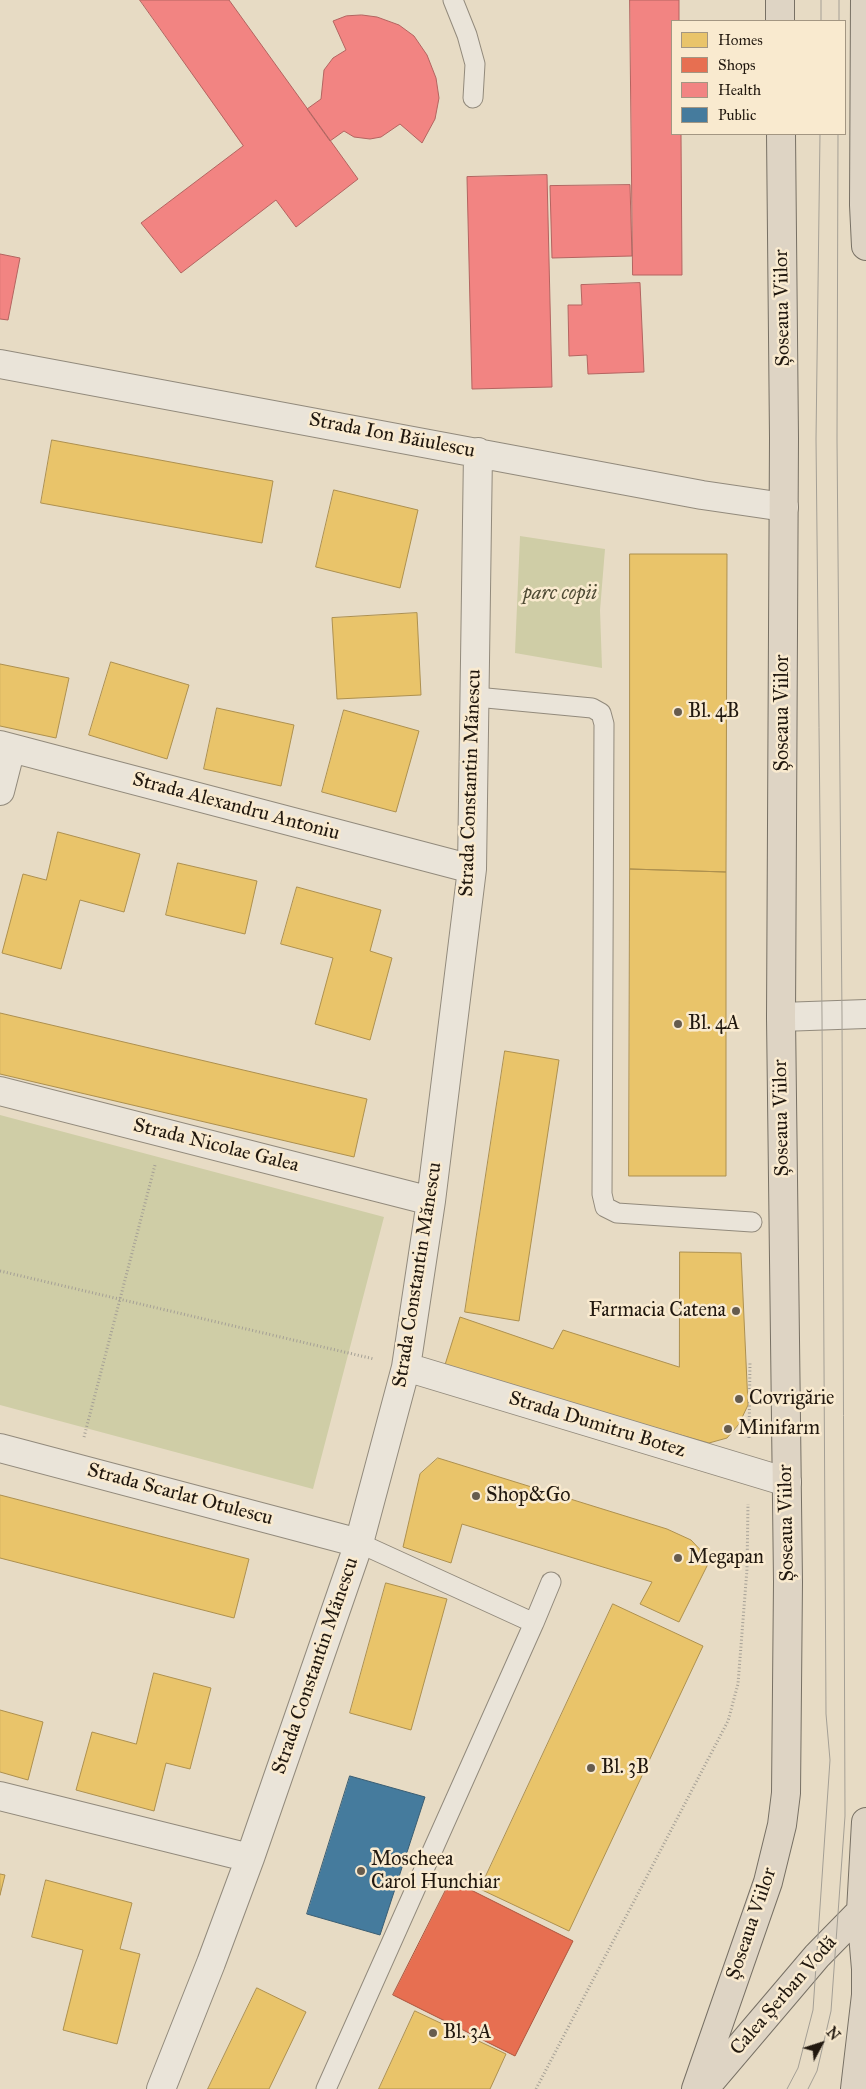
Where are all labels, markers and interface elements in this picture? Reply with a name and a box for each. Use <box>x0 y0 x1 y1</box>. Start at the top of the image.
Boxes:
legend <box>671 20 846 135</box>
text: Homes <box>718 31 763 49</box>
text: Shops <box>718 56 756 74</box>
text: Health <box>718 81 761 99</box>
text: Public <box>718 106 756 124</box>
street label: Șoseaua Viilor <box>770 249 796 367</box>
street label: Strada Ion Băiulescu <box>307 408 477 464</box>
park label: parc copii <box>523 582 597 606</box>
street label: Șoseaua Viilor <box>771 654 795 772</box>
street label: Strada Constantin Mănescu <box>455 669 487 897</box>
place label: Bl. 4B <box>688 700 739 724</box>
marker: Bl. 4B <box>672 706 684 718</box>
street label: Strada Alexandru Antoniu <box>130 768 342 846</box>
place label: Bl. 4A <box>688 1012 740 1036</box>
marker: Bl. 4A <box>672 1018 684 1030</box>
street label: Șoseaua Viilor <box>769 1059 795 1177</box>
street label: Strada Nicolae Galea <box>131 1114 301 1178</box>
street label: Strada Constantin Mănescu <box>388 1161 448 1389</box>
place label: Farmacia Catena <box>589 1299 726 1323</box>
marker: Farmacia Catena <box>730 1305 742 1317</box>
street label: Strada Dumitru Botez <box>506 1387 688 1463</box>
place label: Covrigărie <box>749 1387 834 1411</box>
marker: Covrigărie <box>733 1393 745 1405</box>
place label: Minifarm <box>738 1417 820 1441</box>
marker: Minifarm <box>722 1423 734 1435</box>
street label: Strada Scarlat Otulescu <box>84 1459 276 1531</box>
street label: Șoseaua Viilor <box>774 1464 800 1582</box>
place label: Shop&Go <box>486 1484 571 1508</box>
marker: Shop&Go <box>470 1490 482 1502</box>
place label: Megapan <box>688 1546 764 1570</box>
marker: Megapan <box>672 1552 684 1564</box>
street label: Strada Constantin Mănescu <box>268 1554 364 1778</box>
place label: Bl. 3B <box>601 1756 649 1780</box>
marker: Bl. 3B <box>585 1762 597 1774</box>
place label: Moscheea Carol Hunchiar <box>371 1848 500 1895</box>
marker: Moscheea Carol Hunchiar <box>355 1865 367 1877</box>
street label: Șoseaua Viilor <box>722 1865 782 1983</box>
street label: Calea Șerban Vodă <box>726 1931 842 2061</box>
north arrow <box>796 2019 846 2069</box>
place label: Bl. 3A <box>443 2021 492 2045</box>
text: N <box>823 2024 843 2044</box>
marker: Bl. 3A <box>427 2027 439 2039</box>

